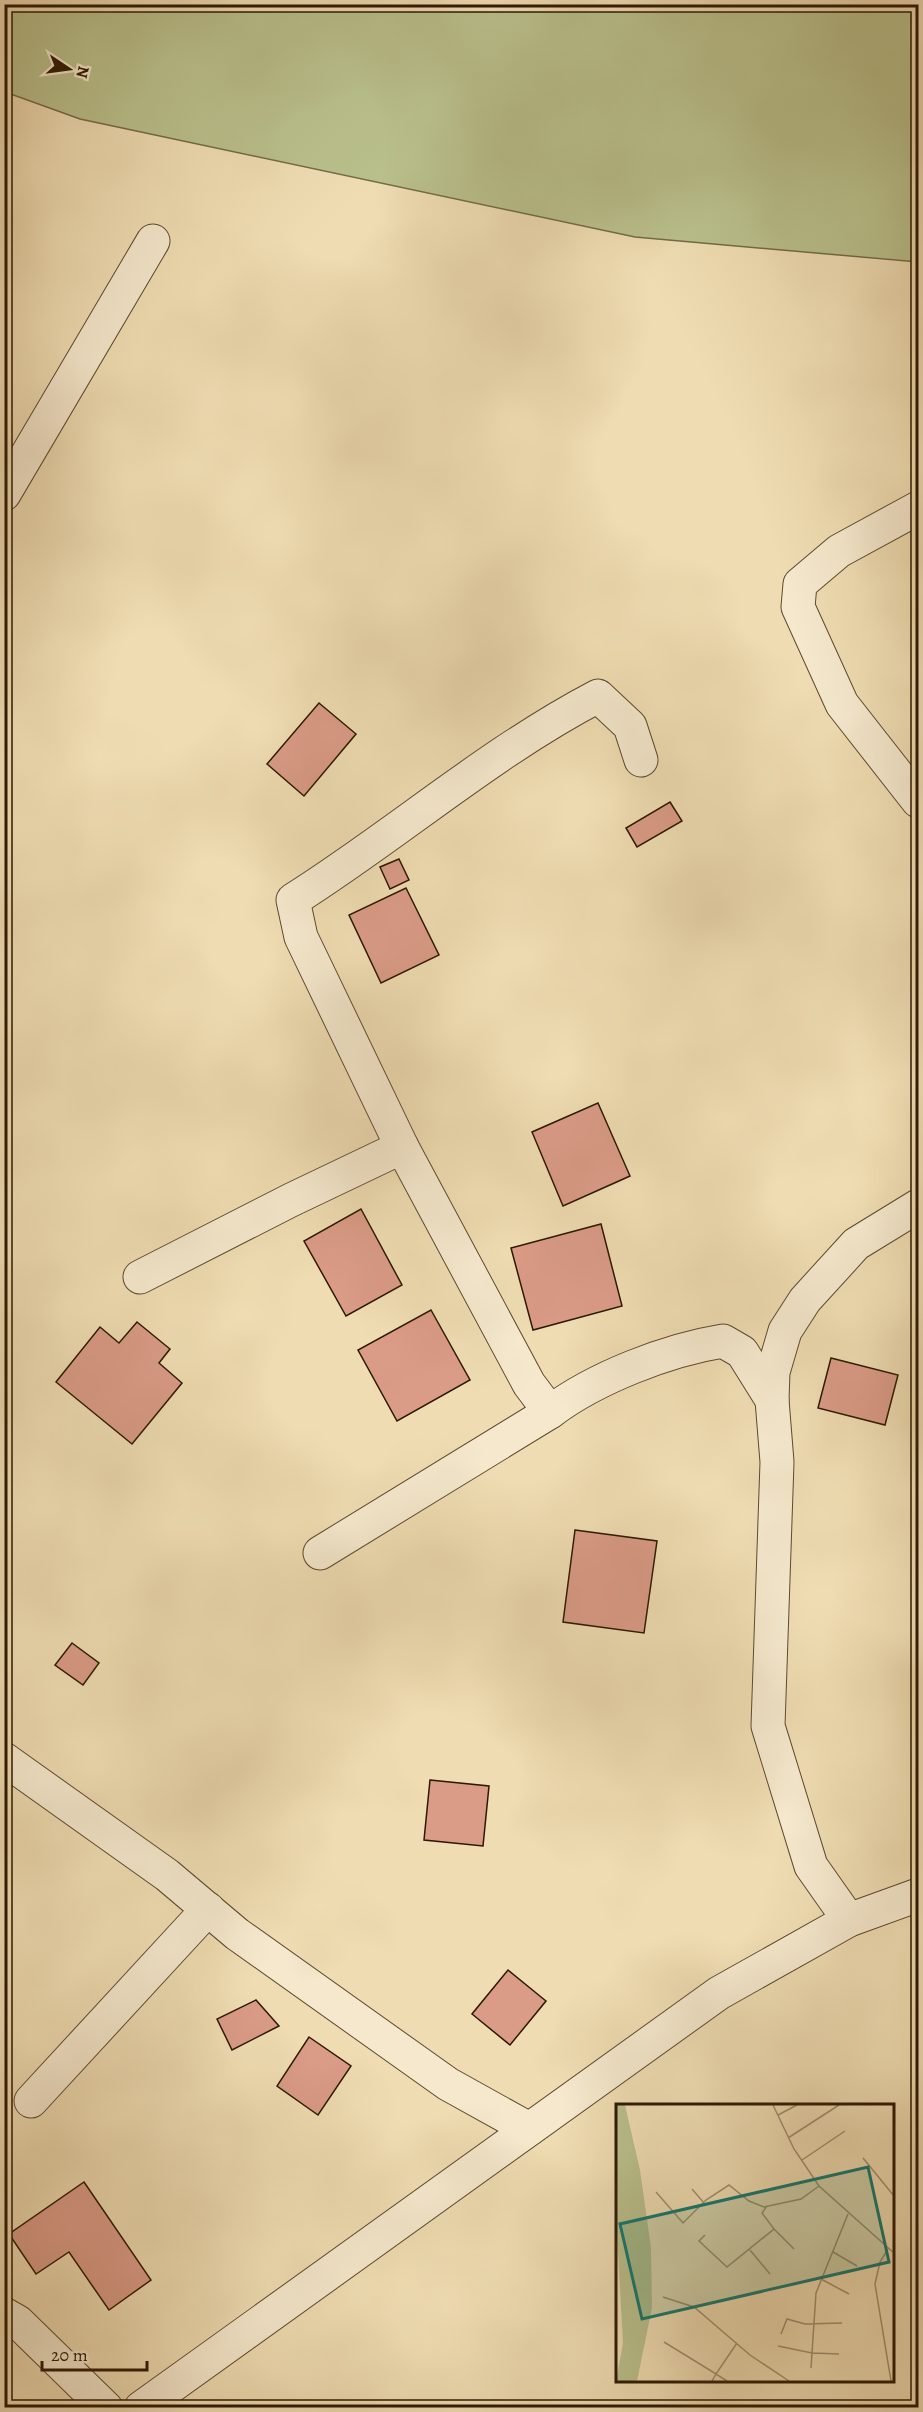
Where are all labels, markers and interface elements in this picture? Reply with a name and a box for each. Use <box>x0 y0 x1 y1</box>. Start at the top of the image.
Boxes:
north arrow <box>39 39 99 99</box>
text: N <box>71 64 95 81</box>
inset map <box>616 2104 893 2382</box>
scale bar <box>42 2334 147 2372</box>
text: 20 m <box>51 2343 88 2367</box>

